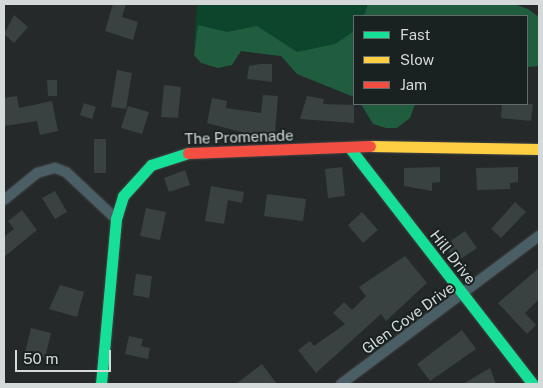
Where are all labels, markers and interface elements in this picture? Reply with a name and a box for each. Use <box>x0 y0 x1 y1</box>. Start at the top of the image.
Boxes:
legend <box>353 15 528 105</box>
text: Fast <box>400 26 430 43</box>
text: Slow <box>400 51 434 68</box>
text: Jam <box>400 76 427 93</box>
street label: The Promenade <box>184 126 294 148</box>
street label: Hill Drive <box>426 226 480 288</box>
street label: Glen Cove Drive <box>358 278 458 358</box>
scale bar <box>18 340 114 372</box>
text: 50 m <box>23 350 58 367</box>

